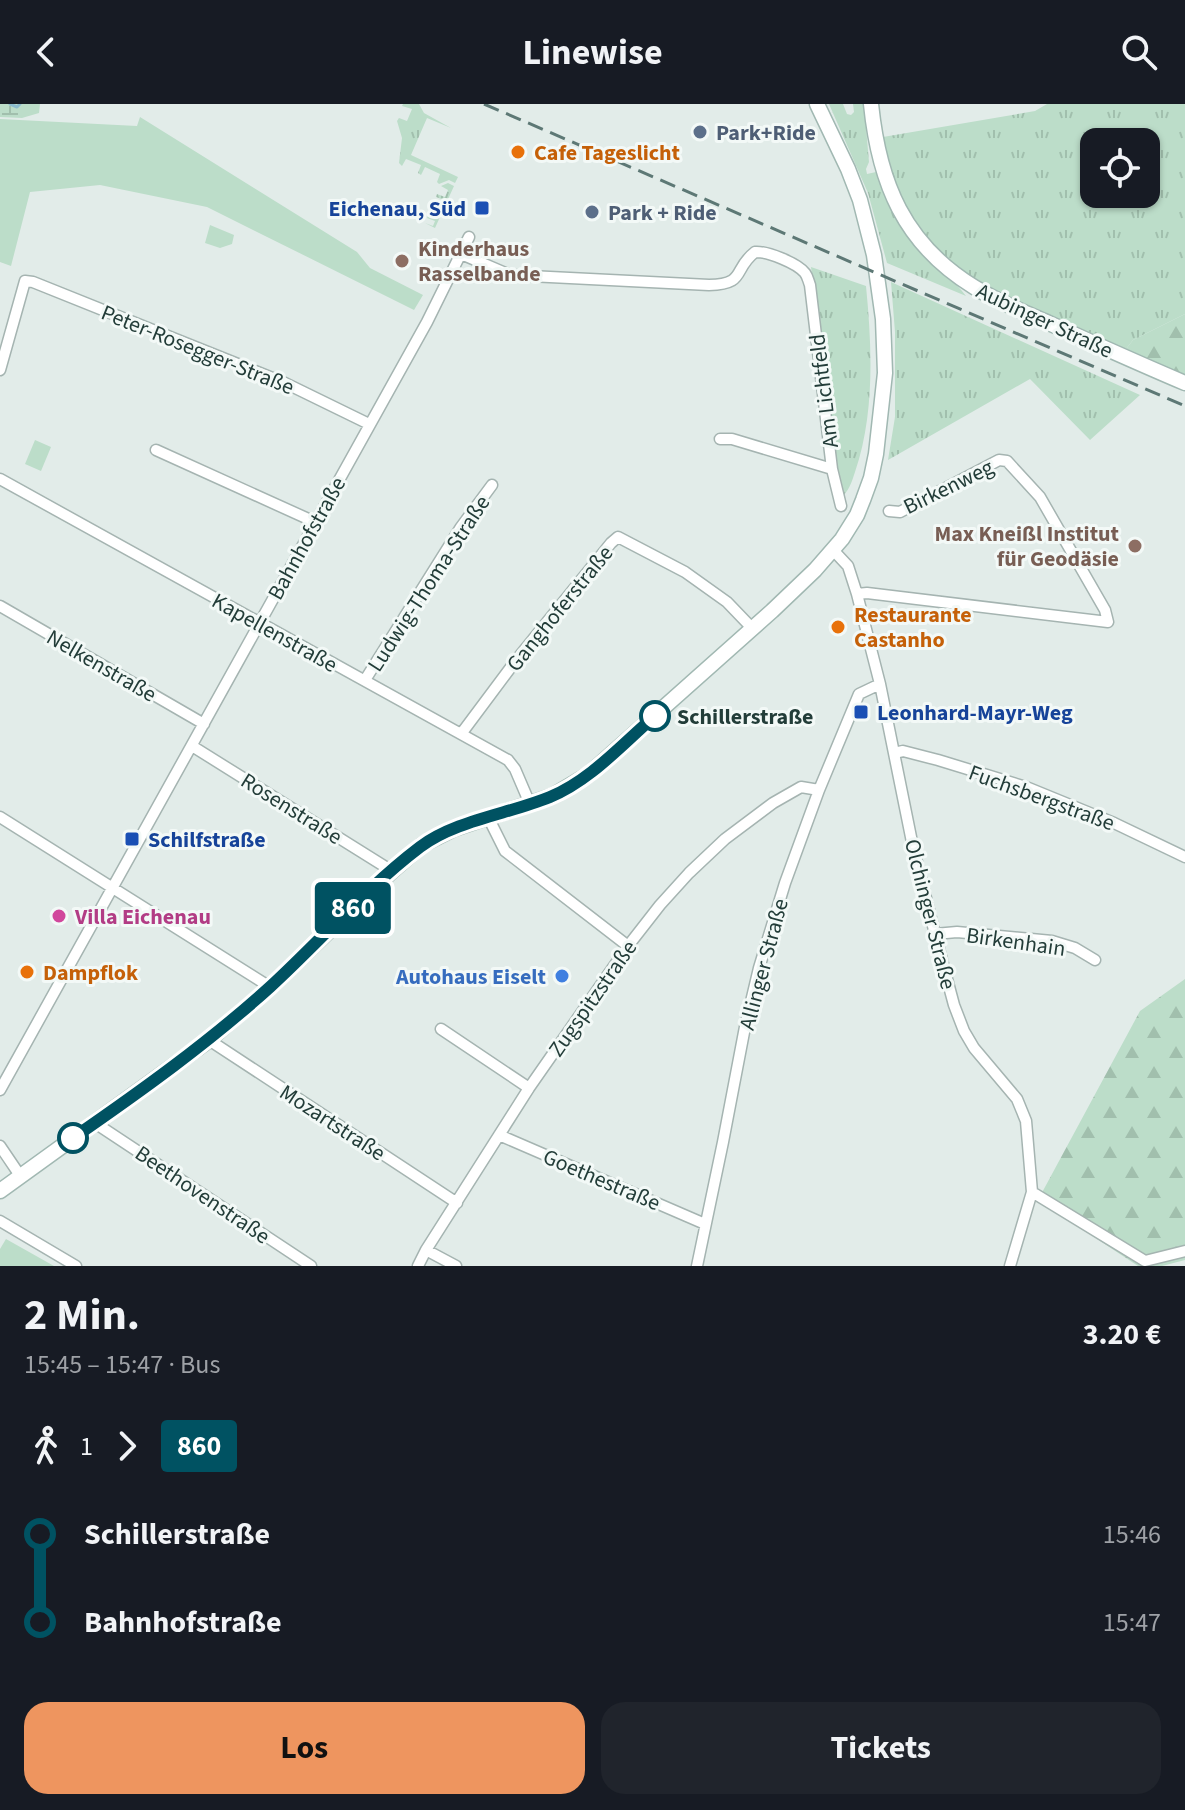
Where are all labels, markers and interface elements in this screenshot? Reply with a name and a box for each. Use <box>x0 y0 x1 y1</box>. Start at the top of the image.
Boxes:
text: Linewise <box>522 27 663 78</box>
icon: back <box>24 30 68 74</box>
icon: search <box>1117 30 1161 74</box>
place label: Park+Ride <box>716 117 816 149</box>
marker: Park+Ride <box>691 123 709 141</box>
map controls <box>1080 128 1160 208</box>
button: locate <box>1080 128 1160 208</box>
place label: Cafe Tageslicht <box>534 137 681 169</box>
marker: Cafe Tageslicht <box>509 143 527 161</box>
place label: Eichenau, Süd <box>329 193 466 225</box>
place label: Park + Ride <box>608 197 717 229</box>
marker: Eichenau, Süd <box>473 199 491 217</box>
marker: Park + Ride <box>583 203 601 221</box>
place label: Kinderhaus Rasselbande <box>418 233 541 290</box>
marker: Kinderhaus Rasselbande <box>393 252 411 270</box>
street label: Aubinger Straße <box>971 275 1118 367</box>
street label: Peter-Rosegger-Straße <box>96 297 299 403</box>
street label: Am Lichtfeld <box>801 332 847 450</box>
street label: Birkenweg <box>898 451 999 523</box>
street label: Bahnhofstraße <box>260 471 354 606</box>
street label: Ludwig-Thoma-Straße <box>360 489 498 678</box>
place label: Max Kneißl Institut für Geodäsie <box>934 518 1120 575</box>
marker: Max Kneißl Institut für Geodäsie <box>1126 537 1144 555</box>
street label: Ganghoferstraße <box>499 539 621 679</box>
street label: Kapellenstraße <box>206 585 343 681</box>
place label: Restaurante Castanho <box>854 599 972 656</box>
marker: Restaurante Castanho <box>829 618 847 636</box>
street label: Nelkenstraße <box>41 621 162 710</box>
place label: Leonhard-Mayr-Weg <box>877 697 1073 729</box>
marker: Schillerstraße <box>640 701 670 731</box>
place label: Schillerstraße <box>677 701 813 733</box>
marker: Leonhard-Mayr-Weg <box>852 703 870 721</box>
street label: Fuchsbergstraße <box>964 757 1119 839</box>
street label: Rosenstraße <box>235 765 349 853</box>
place label: Schilfstraße <box>148 824 266 856</box>
marker: Schilfstraße <box>123 830 141 848</box>
street label: Olchinger Straße <box>896 836 964 993</box>
line badge: 860 <box>307 882 399 934</box>
text: 860 <box>331 888 375 928</box>
street label: Allinger Straße <box>731 895 797 1034</box>
place label: Villa Eichenau <box>74 901 211 933</box>
marker: Villa Eichenau <box>50 907 68 925</box>
street label: Birkenhain <box>964 919 1068 965</box>
street label: Zugspitzstraße <box>541 934 645 1063</box>
place label: Dampflok <box>43 957 138 989</box>
place label: Autohaus Eiselt <box>395 961 547 993</box>
marker: Dampflok <box>18 963 36 981</box>
marker: Autohaus Eiselt <box>553 967 571 985</box>
street label: Mozartstraße <box>273 1077 392 1169</box>
unlabelled marker <box>58 1123 88 1153</box>
street label: Beethovenstraße <box>128 1138 277 1252</box>
street label: Goethestraße <box>538 1141 665 1219</box>
text: 2 Min. <box>24 1284 140 1347</box>
text: 3.20 € <box>1083 1313 1161 1356</box>
text: 15:45 – 15:47 · Bus <box>24 1346 220 1383</box>
icon: walk <box>24 1424 68 1468</box>
icon: forward <box>105 1424 149 1468</box>
text: 860 <box>177 1426 221 1466</box>
text: 1 <box>80 1428 93 1465</box>
text: Schillerstraße <box>84 1513 270 1556</box>
text: 15:46 <box>1103 1516 1161 1553</box>
text: Bahnhofstraße <box>84 1601 281 1644</box>
text: 15:47 <box>1103 1604 1161 1641</box>
button: Los <box>24 1702 585 1794</box>
button: Tickets <box>601 1702 1161 1794</box>

